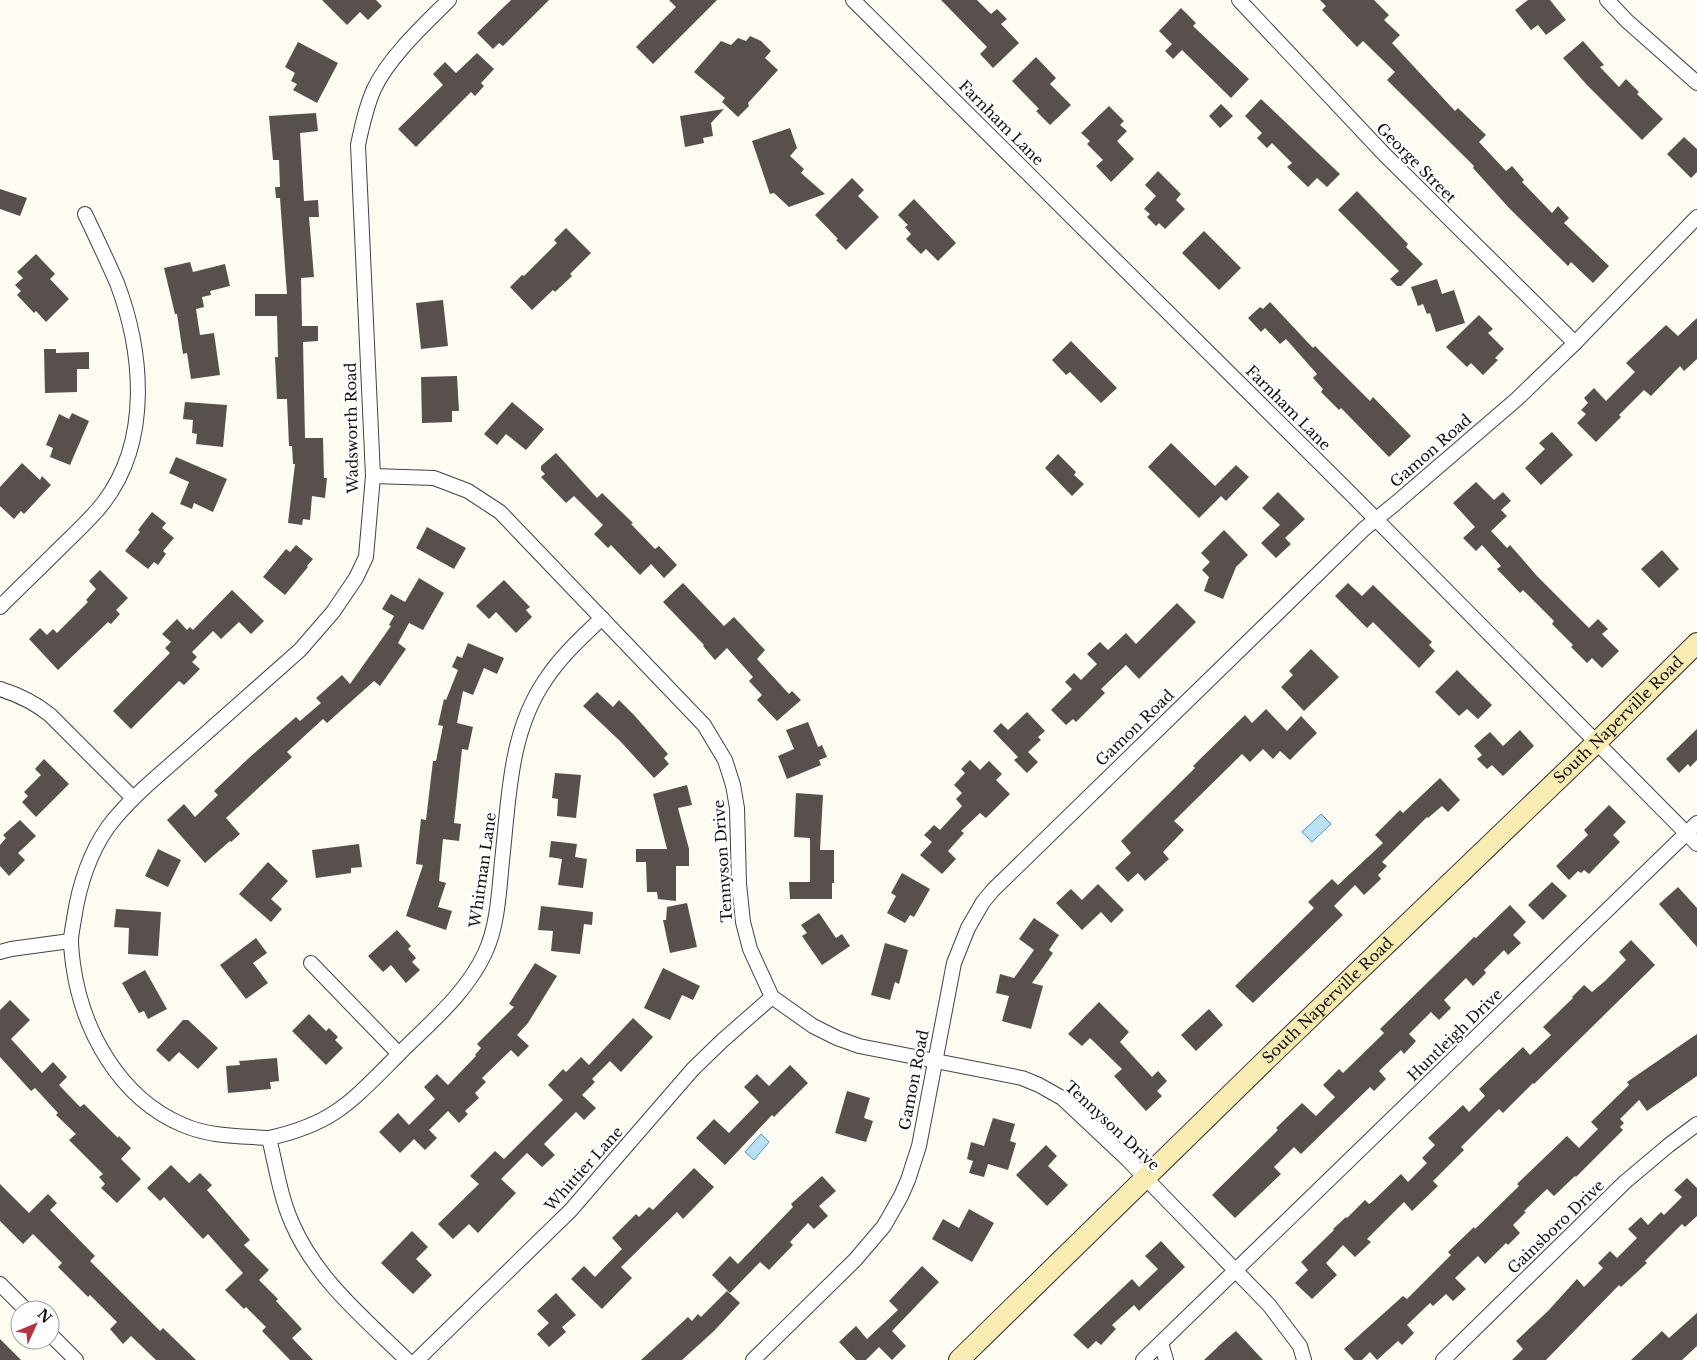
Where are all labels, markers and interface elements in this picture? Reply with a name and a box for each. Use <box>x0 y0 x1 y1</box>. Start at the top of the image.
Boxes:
street label: Farnham Lane <box>955 76 1048 169</box>
street label: George Street <box>1372 119 1461 207</box>
street label: Farnham Lane <box>1242 361 1335 454</box>
street label: Wadsworth Road <box>341 362 362 495</box>
street label: Gamon Road <box>1386 410 1475 491</box>
street label: South Naperville Road <box>1549 652 1687 787</box>
street label: Gamon Road <box>1091 685 1178 770</box>
street label: Tennyson Drive <box>709 799 736 923</box>
street label: Whitman Lane <box>465 811 500 930</box>
street label: South Naperville Road <box>1258 933 1397 1067</box>
street label: Huntleigh Drive <box>1403 984 1506 1085</box>
street label: Gamon Road <box>894 1028 933 1132</box>
street label: Tennyson Drive <box>1061 1077 1164 1174</box>
street label: Whittier Lane <box>540 1122 627 1216</box>
street label: Gainsboro Drive <box>1503 1176 1608 1278</box>
north arrow <box>10 1300 60 1350</box>
text: N <box>33 1305 55 1327</box>

